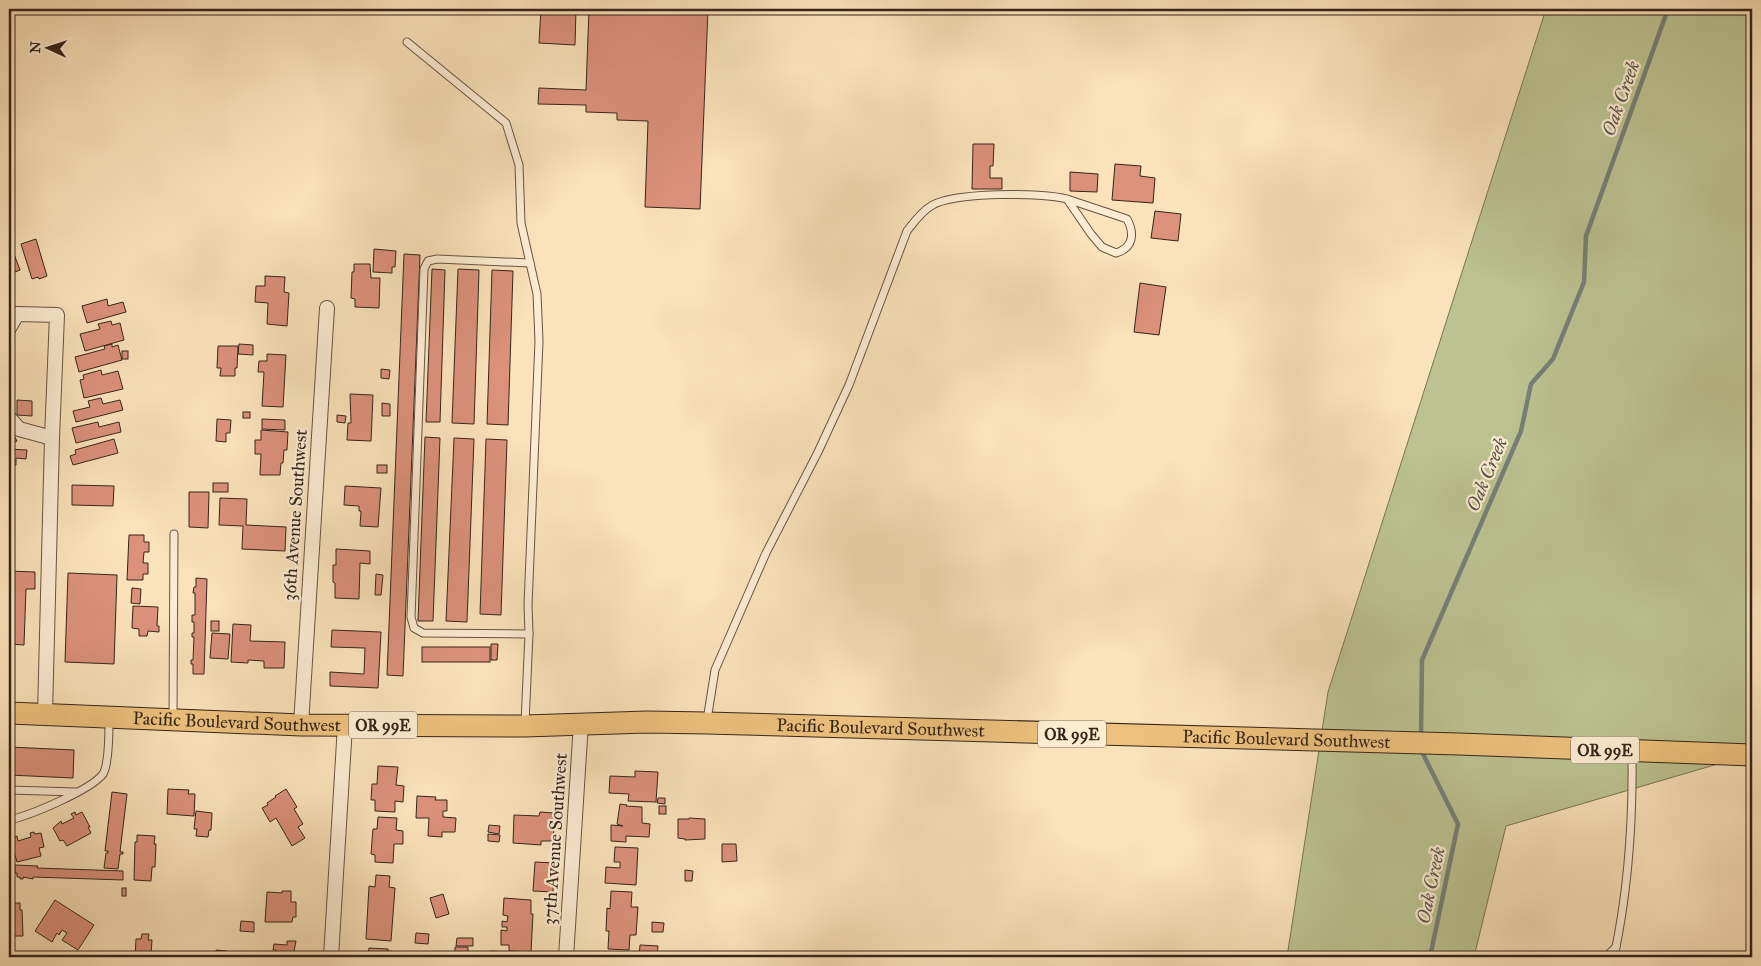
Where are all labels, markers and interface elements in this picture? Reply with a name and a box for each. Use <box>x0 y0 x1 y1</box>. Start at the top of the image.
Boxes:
north arrow <box>22 22 72 72</box>
text: N <box>27 41 44 54</box>
water label: Oak Creek <box>1596 57 1645 139</box>
street label: 36th Avenue Southwest <box>278 428 312 602</box>
water label: Oak Creek <box>1461 433 1512 514</box>
street label: Pacific Boulevard Southwest <box>132 707 342 736</box>
road number: OR 99E <box>349 712 417 738</box>
street label: Pacific Boulevard Southwest <box>776 714 986 742</box>
road number: OR 99E <box>1038 721 1106 748</box>
street label: Pacific Boulevard Southwest <box>1182 725 1391 753</box>
road number: OR 99E <box>1571 736 1639 764</box>
street label: 37th Avenue Southwest <box>538 752 572 926</box>
water label: Oak Creek <box>1411 844 1450 926</box>

